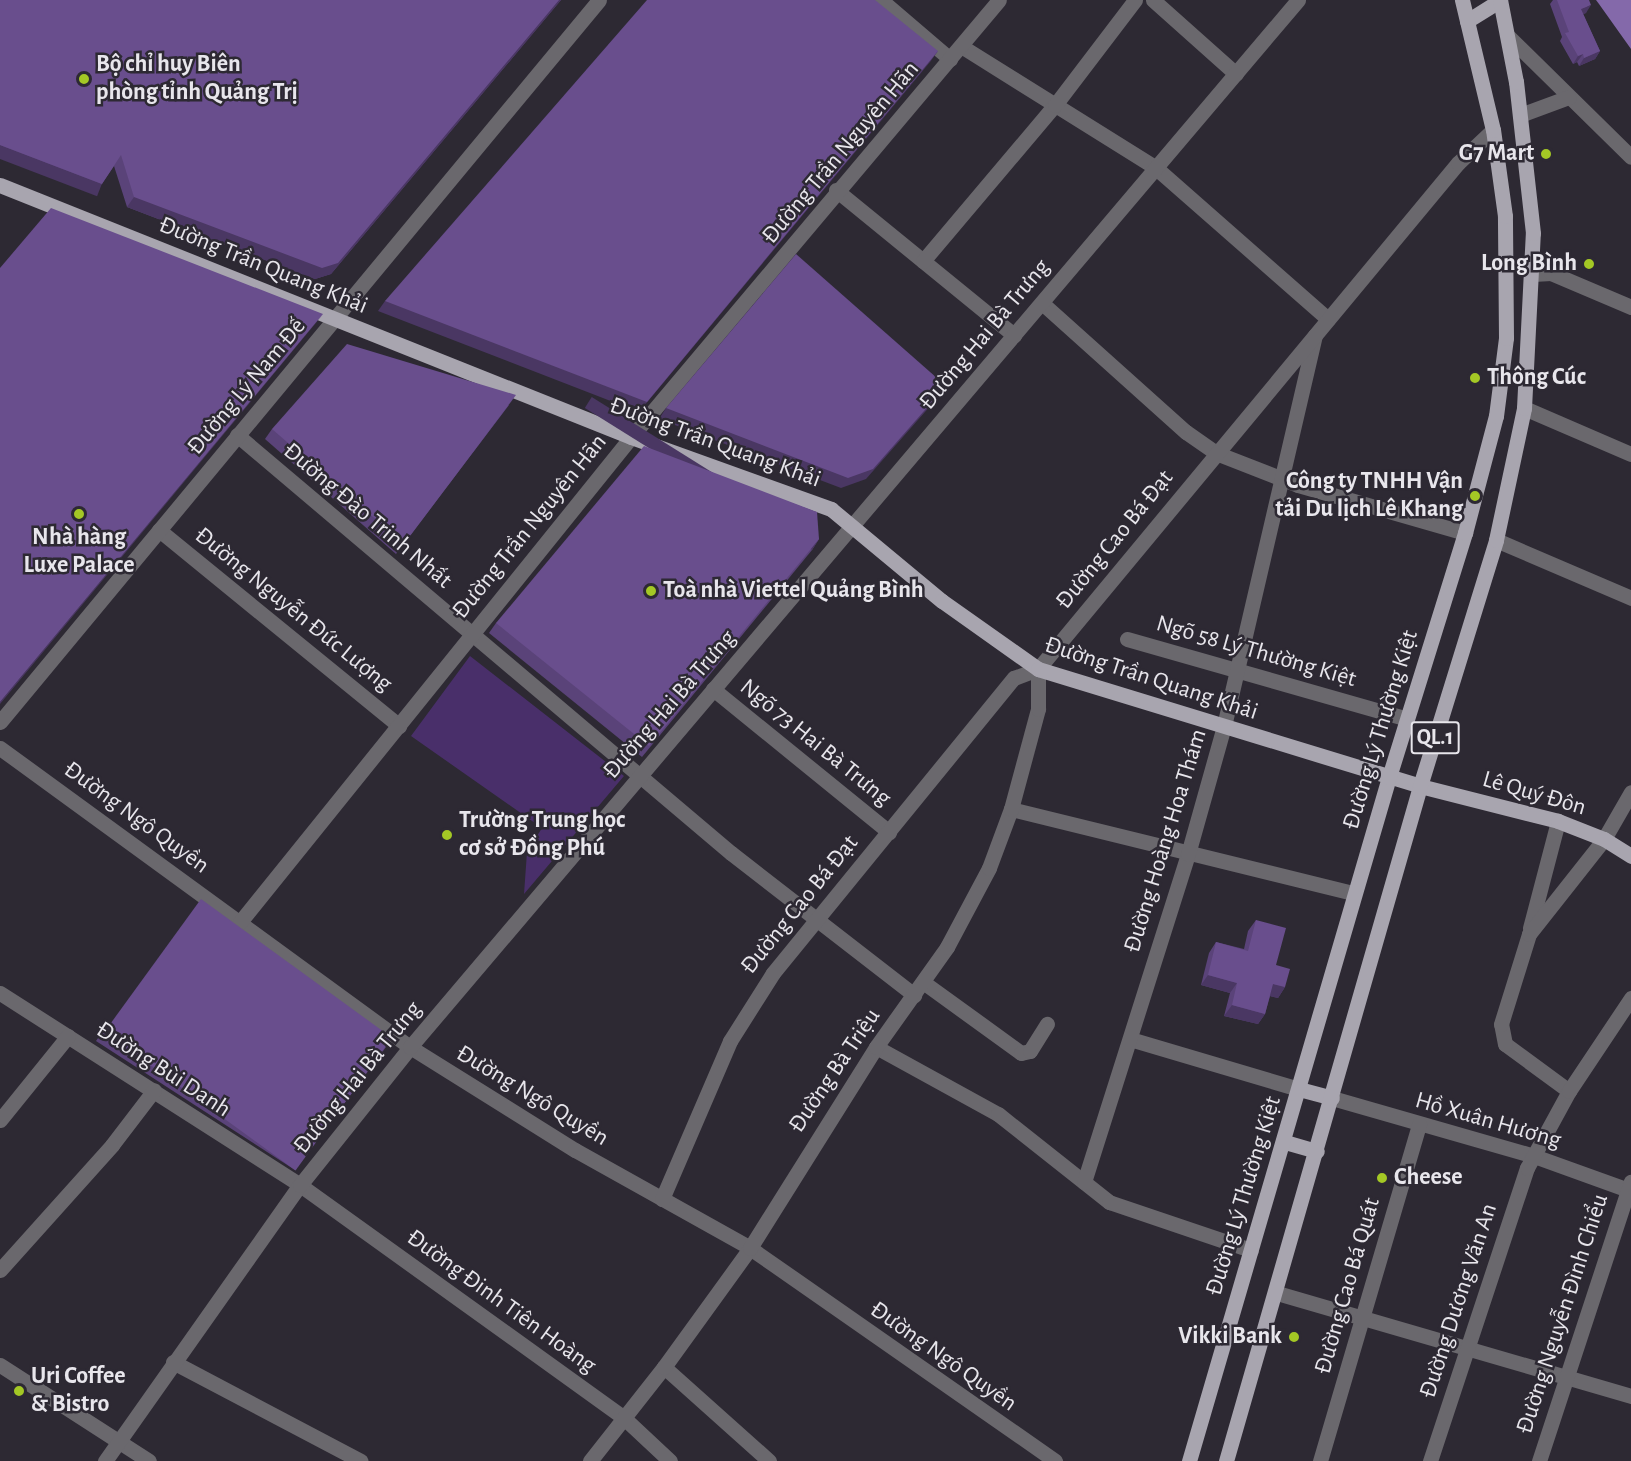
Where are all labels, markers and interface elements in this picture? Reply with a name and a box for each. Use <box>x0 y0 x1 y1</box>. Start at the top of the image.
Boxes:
place label: Bộ chỉ huy Biên phòng tỉnh Quảng Trị <box>96 51 298 107</box>
street label: Đường Trần Nguyên Hãn <box>756 56 926 250</box>
marker: Bộ chỉ huy Biên phòng tỉnh Quảng Trị <box>77 72 91 86</box>
place label: G7 Mart <box>1459 140 1534 168</box>
marker: G7 Mart <box>1539 147 1553 161</box>
street label: Đường Trần Quang Khải <box>154 211 372 321</box>
place label: Long Bình <box>1481 250 1577 278</box>
street label: Đường Hai Bà Trưng <box>914 254 1056 416</box>
marker: Long Bình <box>1582 257 1596 271</box>
street label: Đường Lý Nam Đế <box>181 313 313 461</box>
place label: Thông Cúc <box>1487 364 1586 392</box>
marker: Thông Cúc <box>1468 371 1482 385</box>
street label: Đường Trần Quang Khải <box>605 391 825 495</box>
street label: Đường Trần Nguyên Hãn <box>447 429 613 625</box>
street label: Đường Đào Trinh Nhất <box>277 437 457 595</box>
street label: Đường Cao Bá Đạt <box>1050 465 1180 615</box>
place label: Công ty TNHH Vận tải Du lịch Lê Khang <box>1275 468 1463 524</box>
marker: Công ty TNHH Vận tải Du lịch Lê Khang <box>1468 489 1482 503</box>
marker: Nhà hàng Luxe Palace <box>72 507 86 521</box>
street label: Đường Nguyễn Đức Lượng <box>188 521 398 699</box>
place label: Nhà hàng Luxe Palace <box>23 524 135 580</box>
place label: Toà nhà Viettel Quảng Bình <box>663 577 924 605</box>
marker: Toà nhà Viettel Quảng Bình <box>644 584 658 598</box>
street label: Ngõ 58 Lý Thường Kiệt <box>1153 610 1359 694</box>
street label: Đường Hai Bà Trưng <box>597 625 743 785</box>
street label: Đường Lý Thường Kiệt <box>1337 627 1425 833</box>
street label: Đường Trần Quang Khải <box>1041 631 1261 727</box>
street label: Ngõ 73 Hai Bà Trưng <box>733 673 897 813</box>
road number: QL.1 <box>1410 719 1460 757</box>
street label: Đường Hoàng Hoa Thám <box>1118 726 1214 956</box>
street label: Đường Ngô Quyền <box>58 756 214 880</box>
street label: Lê Quý Đôn <box>1479 765 1589 823</box>
place label: Trường Trung học cơ sở Đồng Phú <box>459 807 625 863</box>
marker: Trường Trung học cơ sở Đồng Phú <box>440 828 454 842</box>
street label: Đường Cao Bá Đạt <box>735 830 865 980</box>
street label: Đường Hai Bà Trưng <box>288 996 428 1160</box>
street label: Đường Bà Triệu <box>783 1003 887 1139</box>
street label: Đường Bùi Danh <box>90 1016 236 1124</box>
street label: Đường Ngô Quyền <box>451 1039 613 1153</box>
street label: Hồ Xuân Hương <box>1412 1086 1564 1156</box>
street label: Đường Lý Thường Kiệt <box>1200 1093 1288 1299</box>
place label: Cheese <box>1394 1164 1462 1192</box>
marker: Cheese <box>1375 1171 1389 1185</box>
street label: Đường Nguyễn Đình Chiểu <box>1511 1191 1615 1437</box>
street label: Đường Cao Bá Quát <box>1309 1194 1387 1378</box>
street label: Đường Dương Văn An <box>1414 1200 1504 1402</box>
street label: Đường Đinh Tiên Hoàng <box>401 1224 601 1380</box>
street label: Đường Ngô Quyền <box>864 1296 1022 1418</box>
place label: Vikki Bank <box>1178 1323 1282 1351</box>
marker: Vikki Bank <box>1287 1330 1301 1344</box>
place label: Uri Coffee & Bistro <box>31 1363 126 1419</box>
marker: Uri Coffee & Bistro <box>12 1384 26 1398</box>

